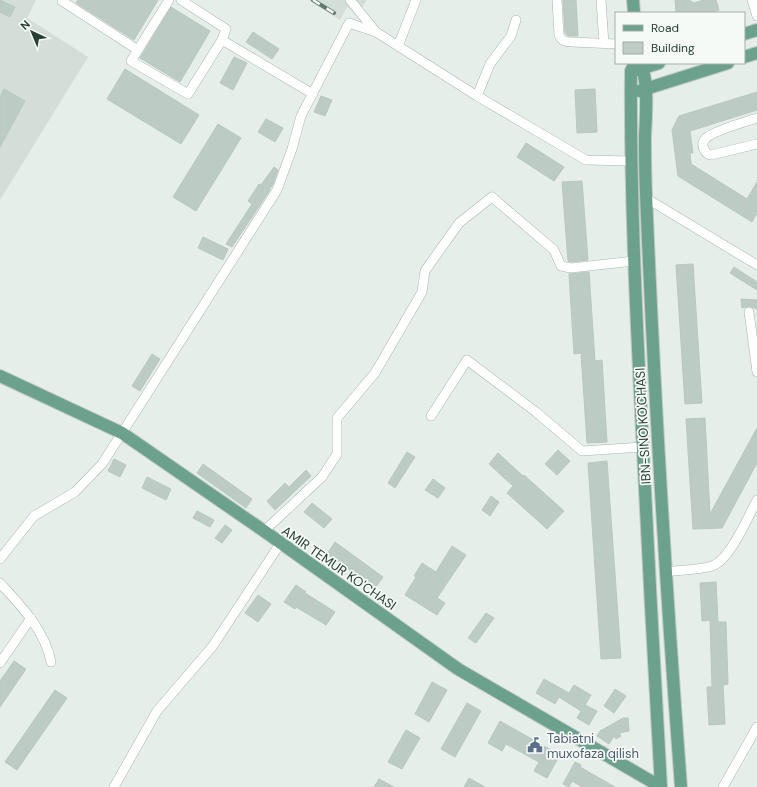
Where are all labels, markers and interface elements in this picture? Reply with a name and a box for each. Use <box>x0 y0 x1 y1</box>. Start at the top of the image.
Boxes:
north arrow <box>12 12 52 52</box>
legend <box>615 12 745 64</box>
text: N <box>17 17 33 33</box>
text: Road <box>651 20 679 36</box>
text: Building <box>651 40 695 56</box>
street label: IBN-SINO KO'CHASI <box>631 367 655 485</box>
street label: AMIR TEMUR KO'CHASI <box>279 522 399 614</box>
place label: Tabiatni muxofaza qilish <box>547 730 639 762</box>
public building icon: Tabiatni muxofaza qilish <box>526 736 544 754</box>

